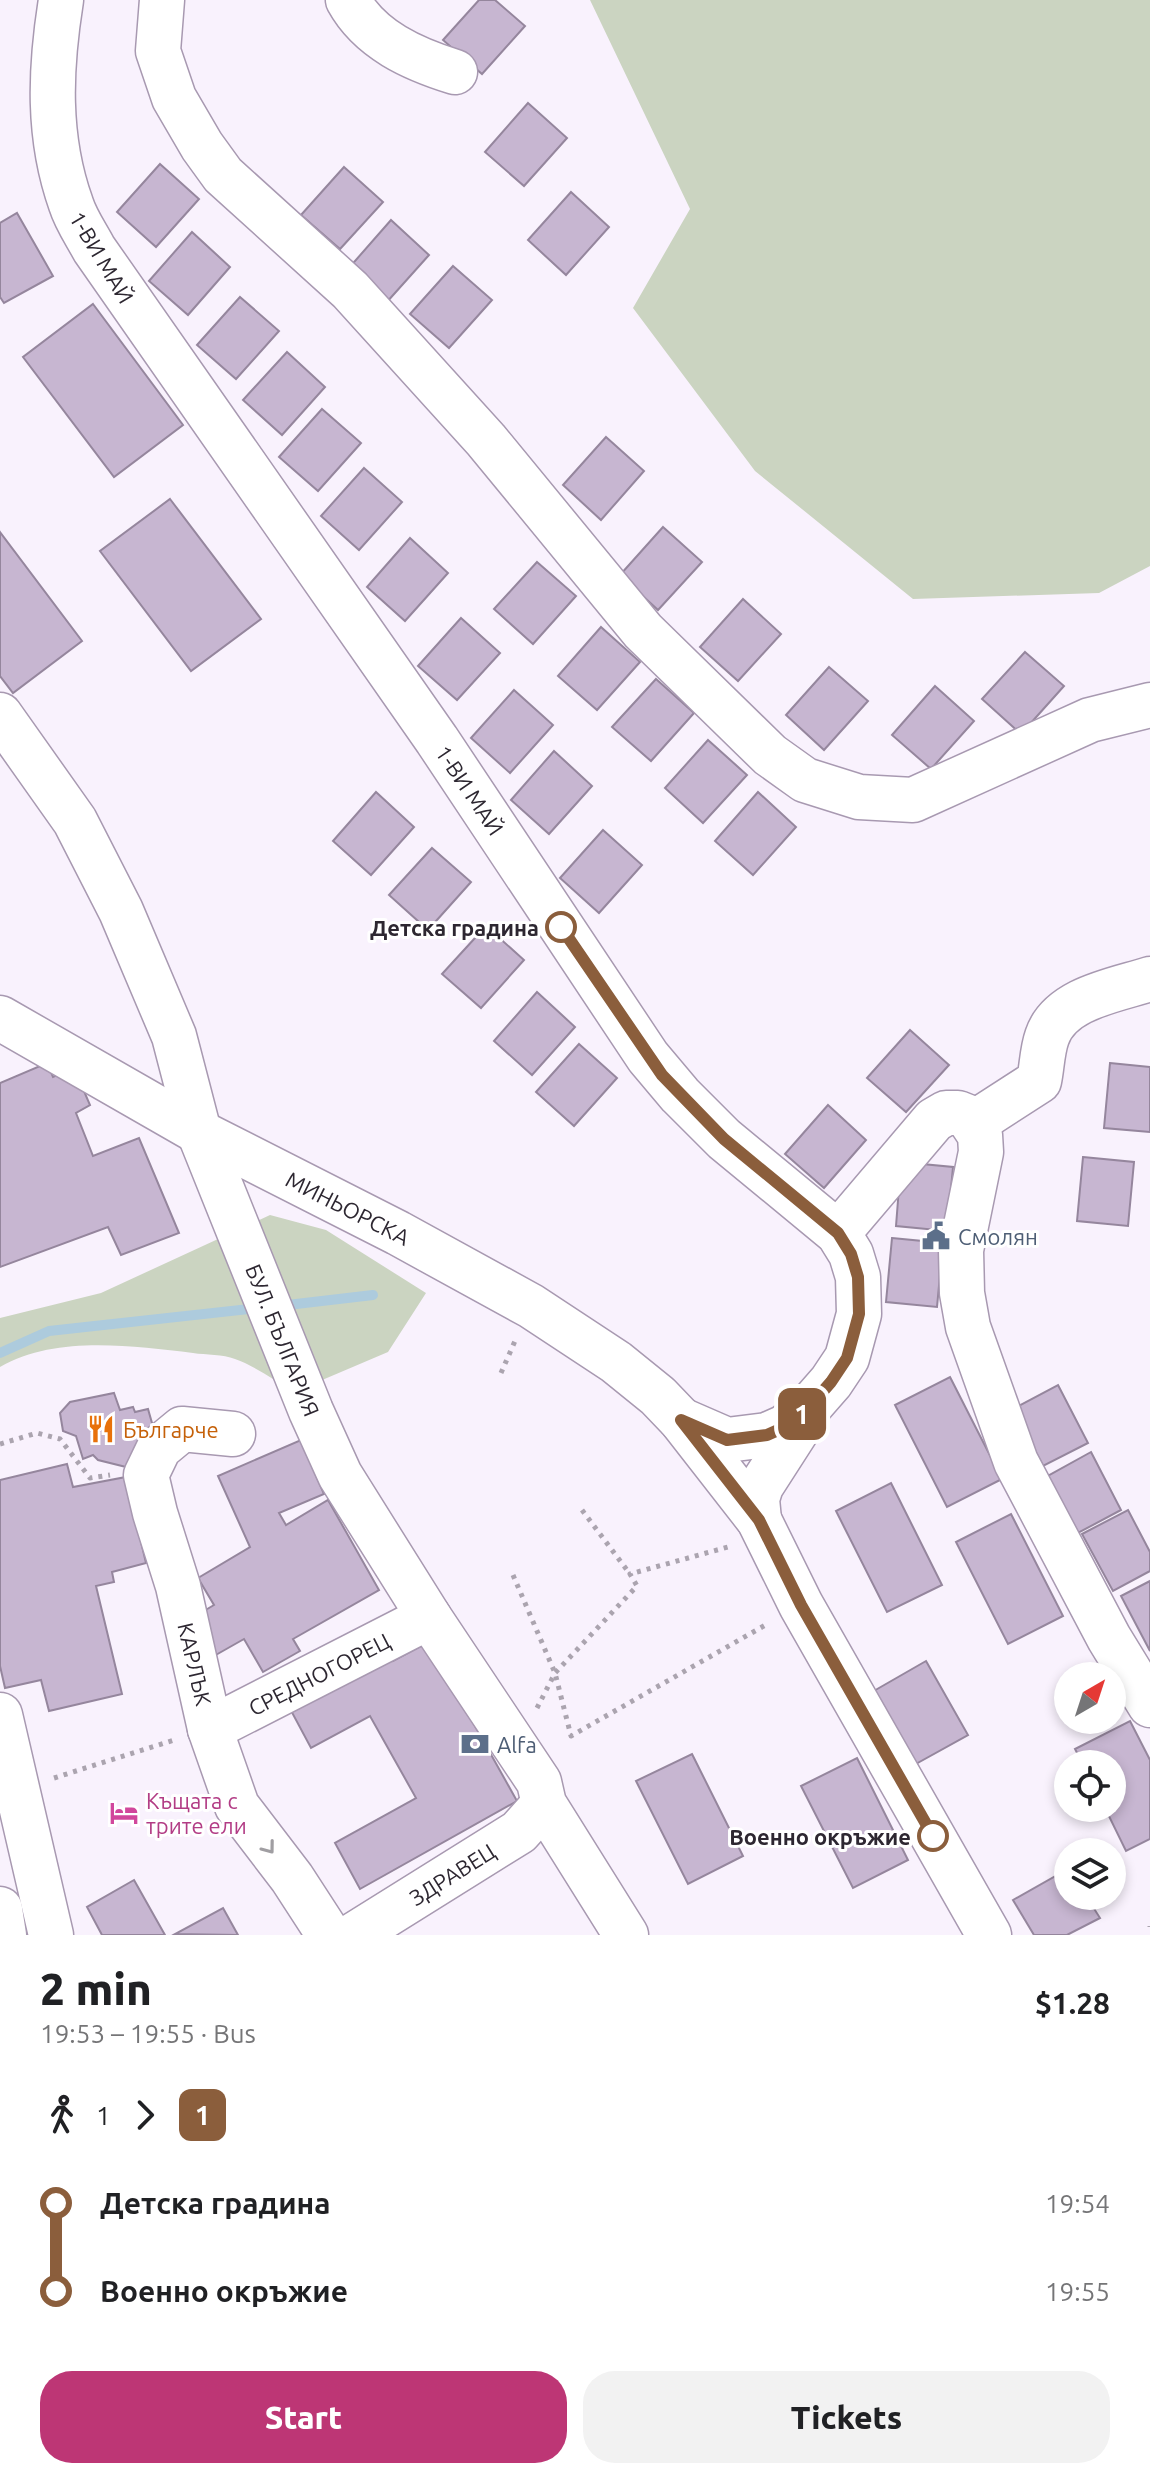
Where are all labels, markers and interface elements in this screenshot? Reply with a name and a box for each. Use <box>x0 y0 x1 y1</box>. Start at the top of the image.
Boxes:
street label: 1-ВИ МАЙ <box>65 207 139 307</box>
street label: 1-ВИ МАЙ <box>431 740 509 840</box>
marker: Детска градина <box>546 912 576 942</box>
place label: Детска градина <box>370 915 539 940</box>
street label: МИНЬОРСКА <box>282 1166 415 1250</box>
public building icon: Смолян <box>921 1221 951 1251</box>
place label: Смолян <box>958 1224 1038 1249</box>
street label: БУЛ. БЪЛГАРИЯ <box>241 1260 325 1420</box>
line badge: 1 <box>776 1388 828 1440</box>
text: 1 <box>794 1398 810 1429</box>
restaurant icon: Българче <box>86 1414 116 1444</box>
place label: Българче <box>123 1417 219 1442</box>
street label: КАРЛЪК <box>173 1620 217 1709</box>
street label: СРЕДНОГОРЕЦ <box>244 1628 394 1720</box>
north arrow <box>1054 1662 1126 1734</box>
map controls <box>1054 1662 1126 1910</box>
bank icon: Alfa <box>460 1729 490 1759</box>
place label: Alfa <box>497 1732 537 1757</box>
button: locate <box>1054 1750 1126 1822</box>
place label: Къщата с трите ели <box>146 1788 247 1838</box>
hotel icon: Къщата с трите ели <box>109 1798 139 1828</box>
marker: Военно окръжие <box>918 1821 948 1851</box>
place label: Военно окръжие <box>729 1824 911 1849</box>
street label: ЗДРАВЕЦ <box>405 1838 499 1910</box>
button: layers <box>1054 1838 1126 1910</box>
one-way arrow <box>259 1839 273 1854</box>
text: 2 min <box>40 1964 152 2013</box>
text: $1.28 <box>1035 1986 1110 2020</box>
text: 19:53 – 19:55 · Bus <box>40 2019 256 2048</box>
icon: walk <box>40 2093 84 2137</box>
icon: forward <box>123 2093 167 2137</box>
text: 1 <box>195 2099 210 2130</box>
text: 1 <box>96 2101 111 2130</box>
text: Детска градина <box>100 2186 331 2220</box>
text: 19:54 <box>1045 2189 1110 2218</box>
text: Военно окръжие <box>100 2274 348 2308</box>
text: 19:55 <box>1045 2277 1110 2306</box>
button: Start <box>40 2371 567 2463</box>
button: Tickets <box>583 2371 1110 2463</box>

